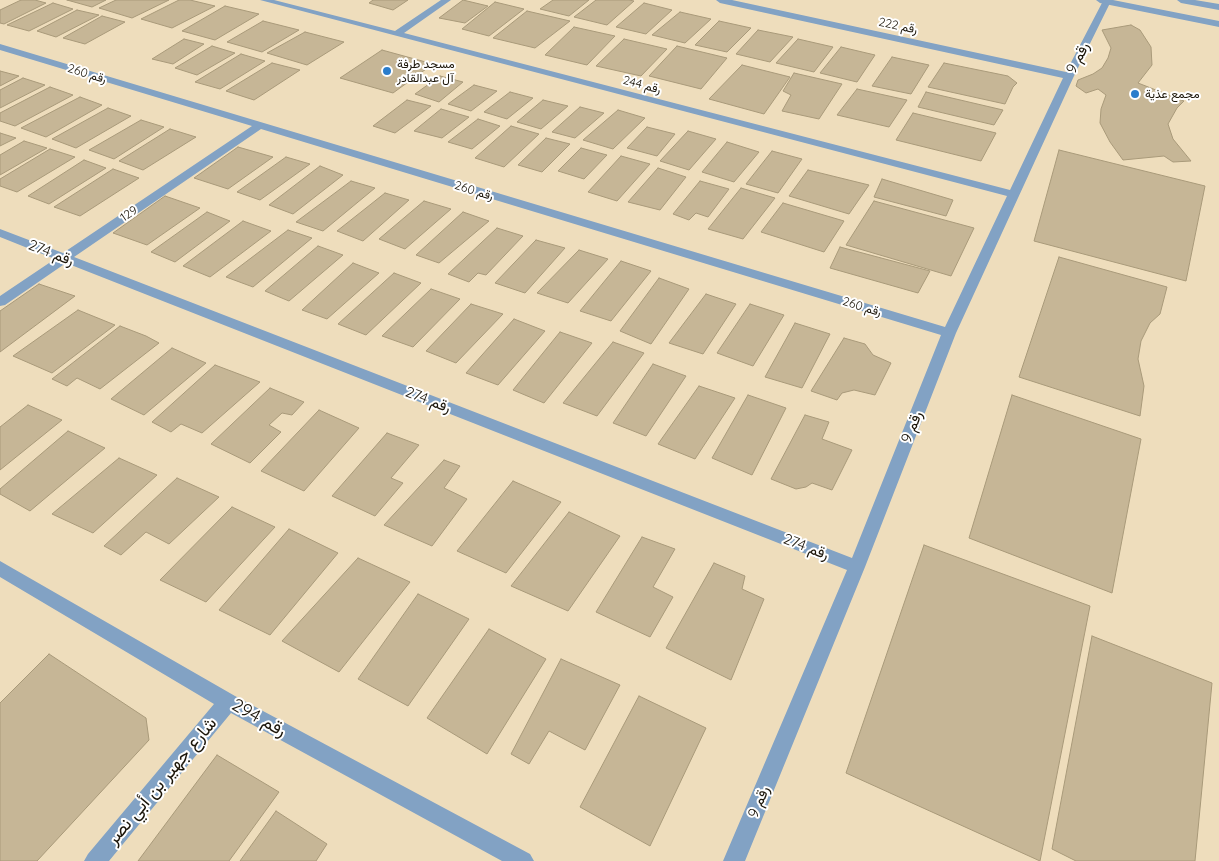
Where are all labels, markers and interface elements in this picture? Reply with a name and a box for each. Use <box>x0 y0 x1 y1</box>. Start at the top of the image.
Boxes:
street label: رقم 222 <box>877 15 919 37</box>
street label: رقم 9 <box>1063 39 1093 77</box>
place label: مسجد طرفة آل عبدالقادر <box>397 57 455 85</box>
street label: رقم 260 <box>66 61 108 87</box>
marker: مسجد طرفة آل عبدالقادر <box>381 65 393 77</box>
street label: رقم 244 <box>621 73 663 97</box>
place label: مجمع عذية <box>1145 87 1200 101</box>
marker: مجمع عذية <box>1129 88 1141 100</box>
street label: رقم 260 <box>453 178 495 204</box>
street label: 129 <box>118 203 140 225</box>
street label: رقم 274 <box>26 236 76 270</box>
street label: رقم 260 <box>841 294 883 320</box>
street label: رقم 274 <box>403 383 453 417</box>
street label: رقم 9 <box>897 408 927 446</box>
street label: رقم 274 <box>781 530 831 564</box>
street label: رقم 294 <box>228 694 290 742</box>
street label: شارع جهير بن أبي نصر <box>102 713 222 849</box>
street label: رقم 9 <box>744 783 774 821</box>

